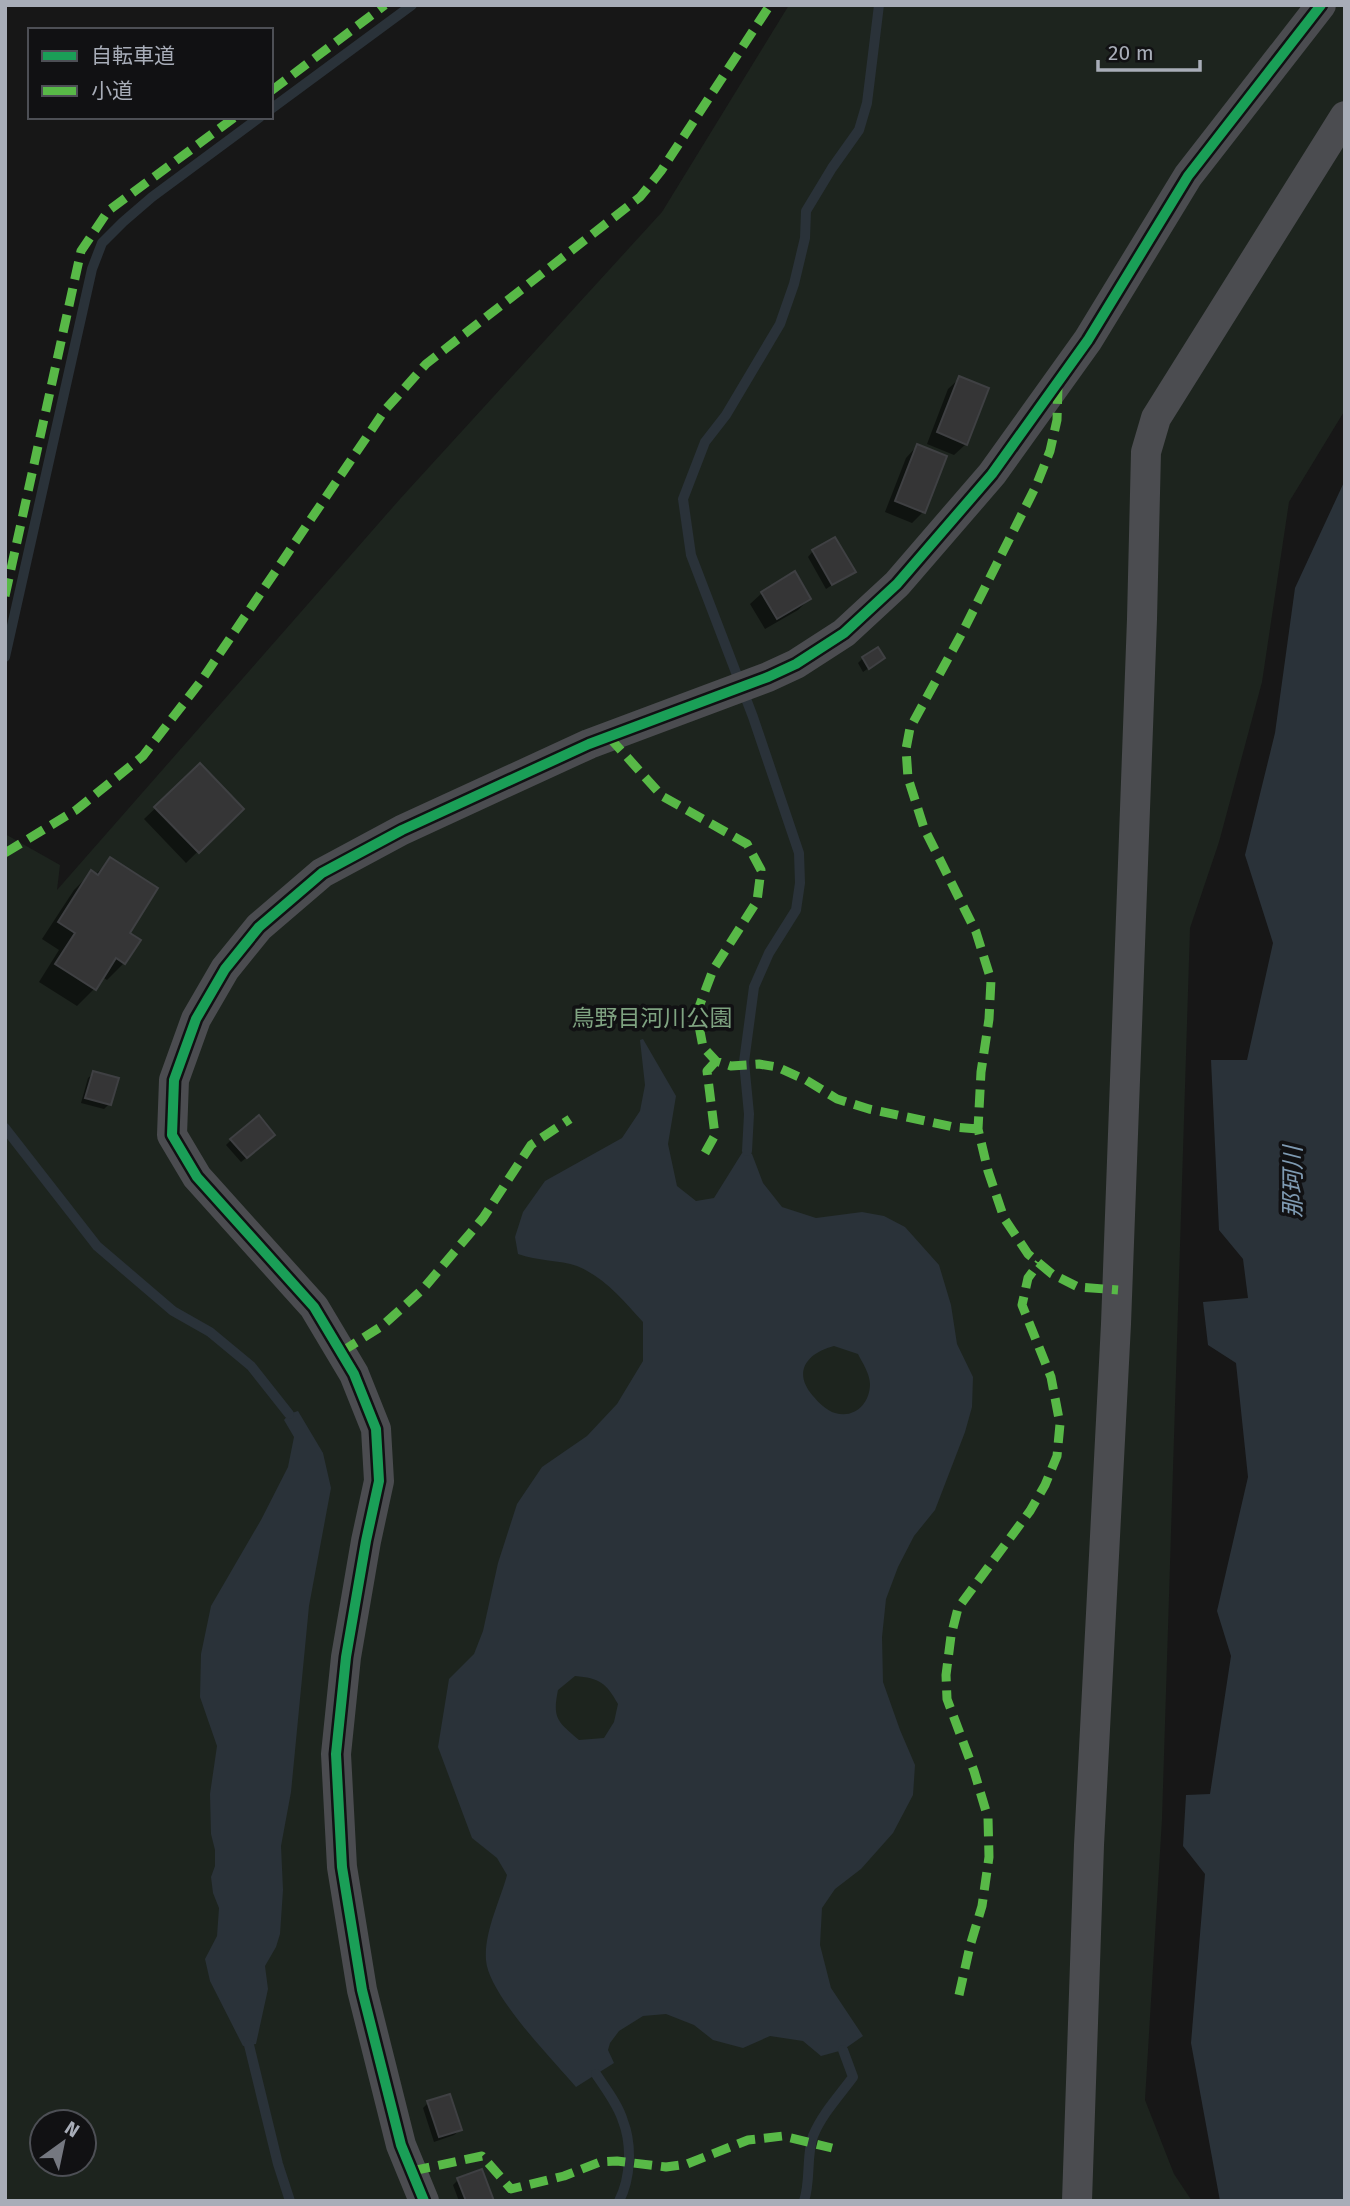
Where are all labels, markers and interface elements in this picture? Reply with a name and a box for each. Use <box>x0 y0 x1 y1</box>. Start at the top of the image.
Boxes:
legend <box>28 28 273 119</box>
scale bar <box>1098 28 1200 72</box>
text: 20 m <box>1108 40 1154 66</box>
text: 自転車道 <box>91 43 175 69</box>
text: 小道 <box>91 78 133 104</box>
park label: 鳥野目河川公園 <box>572 1004 733 1032</box>
water label: 那珂川 <box>1279 1143 1307 1218</box>
north arrow <box>28 2108 98 2178</box>
text: N <box>60 2116 84 2142</box>

